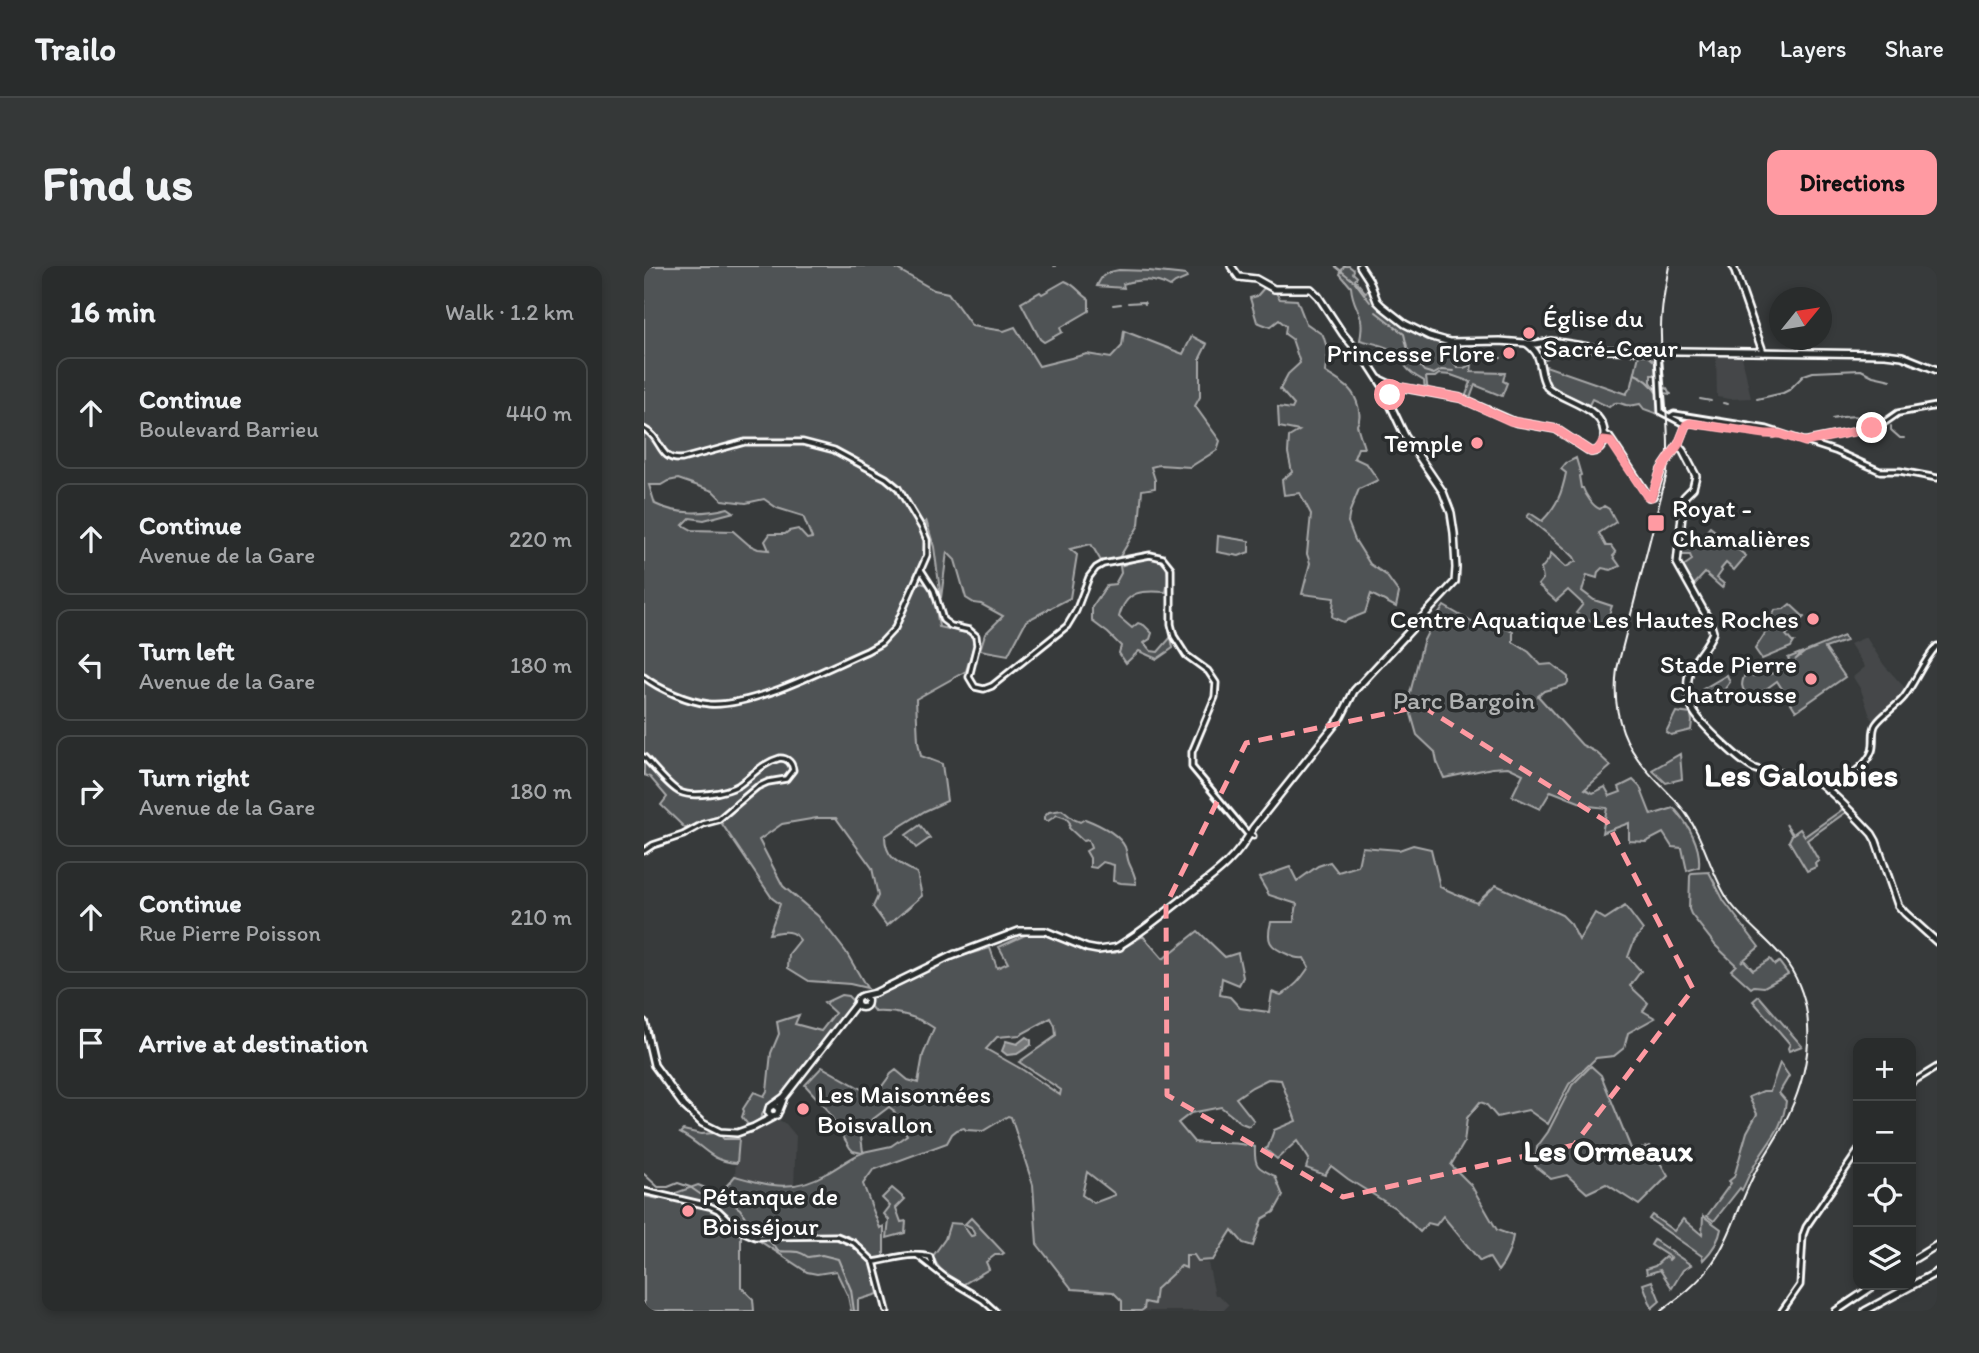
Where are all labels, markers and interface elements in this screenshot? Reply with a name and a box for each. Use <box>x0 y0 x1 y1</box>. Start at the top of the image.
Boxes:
text: Trailo <box>35 29 116 68</box>
text: Map <box>1698 34 1742 63</box>
text: Layers <box>1780 34 1847 63</box>
text: Share <box>1885 34 1944 63</box>
button: Directions <box>1767 150 1937 215</box>
text: Find us <box>42 153 193 212</box>
north arrow <box>1769 287 1832 350</box>
text: 16 min <box>70 293 155 330</box>
text: Walk · 1.2 km <box>445 298 574 326</box>
place label: Église du Sacré-Cœur <box>1543 302 1678 364</box>
marker: Église du Sacré-Cœur <box>1521 325 1537 341</box>
place label: Princesse Flore <box>1327 337 1495 369</box>
marker: Princesse Flore <box>1501 345 1517 361</box>
route start <box>1374 379 1405 410</box>
text: Continue <box>139 383 242 415</box>
icon: ahead <box>72 394 110 432</box>
text: 440 m <box>506 399 572 427</box>
route end <box>1856 412 1887 443</box>
text: Boulevard Barrieu <box>139 415 319 443</box>
place label: Temple <box>1384 427 1463 459</box>
marker: Temple <box>1469 435 1485 451</box>
place label: Royat - Chamalières <box>1672 492 1811 554</box>
text: Continue <box>139 509 242 541</box>
marker: Royat - Chamalières <box>1646 513 1666 533</box>
icon: ahead <box>72 520 110 558</box>
text: 220 m <box>509 525 572 553</box>
text: Avenue de la Gare <box>139 541 315 569</box>
place label: Centre Aquatique Les Hautes Roches <box>1390 603 1799 635</box>
marker: Centre Aquatique Les Hautes Roches <box>1805 611 1821 627</box>
text: Turn left <box>139 635 235 667</box>
icon: left <box>72 646 110 684</box>
place label: Stade Pierre Chatrousse <box>1660 648 1797 710</box>
text: 180 m <box>510 651 572 679</box>
text: Avenue de la Gare <box>139 667 315 695</box>
marker: Stade Pierre Chatrousse <box>1803 671 1819 687</box>
park label: Parc Bargoin <box>1393 684 1535 716</box>
district label: Les Galoubies <box>1704 755 1898 794</box>
text: Turn right <box>139 761 250 793</box>
icon: right <box>72 772 110 810</box>
text: 180 m <box>510 777 572 805</box>
text: Avenue de la Gare <box>139 793 315 821</box>
text: Continue <box>139 887 242 919</box>
icon: ahead <box>72 898 110 936</box>
text: 210 m <box>511 903 572 931</box>
text: Rue Pierre Poisson <box>139 919 321 947</box>
icon: arrive <box>72 1024 110 1062</box>
text: Arrive at destination <box>139 1027 368 1059</box>
map controls <box>1853 1038 1916 1290</box>
button: + <box>1853 1038 1916 1101</box>
place label: Les Maisonnées Boisvallon <box>817 1078 991 1140</box>
marker: Les Maisonnées Boisvallon <box>795 1101 811 1117</box>
button: − <box>1853 1101 1916 1164</box>
district label: Les Ormeaux <box>1523 1132 1694 1169</box>
button: locate <box>1853 1164 1916 1227</box>
place label: Pétanque de Boisséjour <box>702 1180 838 1242</box>
marker: Pétanque de Boisséjour <box>680 1203 696 1219</box>
button: layers <box>1853 1227 1916 1290</box>

